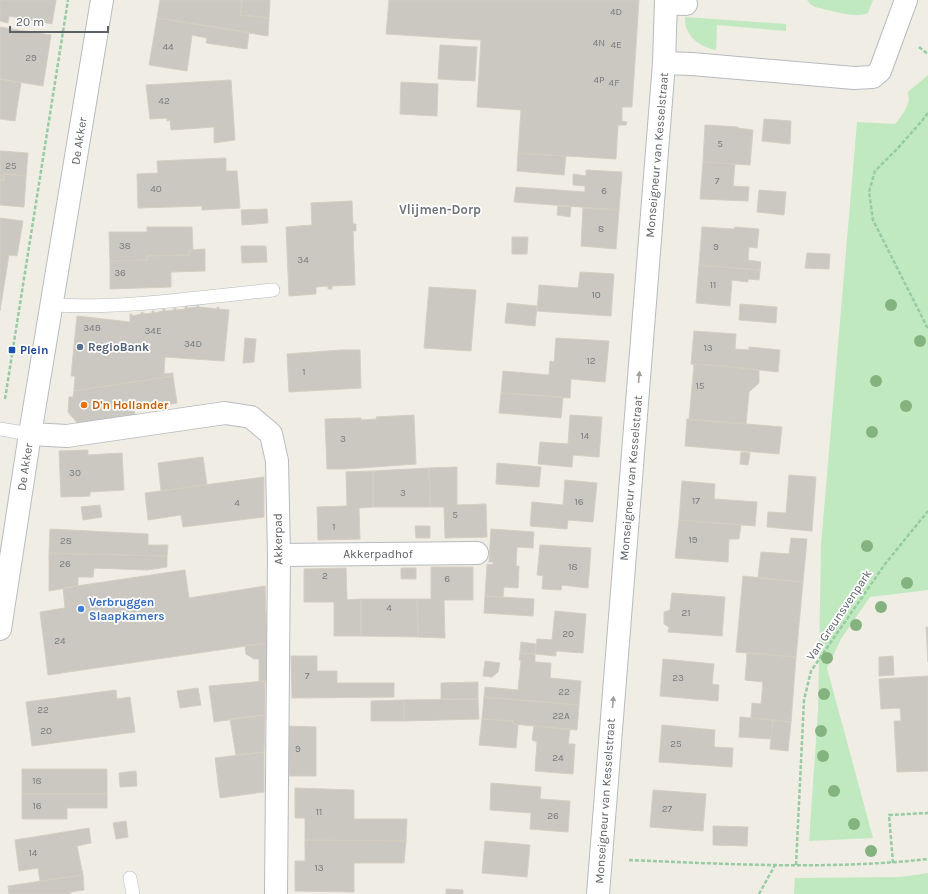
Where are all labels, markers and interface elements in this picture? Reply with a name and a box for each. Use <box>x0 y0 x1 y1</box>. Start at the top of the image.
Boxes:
house number: 4D <box>610 6 622 18</box>
scale bar <box>10 8 108 34</box>
text: 20 m <box>16 15 44 29</box>
house number: 4N <box>593 37 605 49</box>
house number: 4E <box>610 39 622 51</box>
house number: 44 <box>162 41 174 53</box>
house number: 29 <box>25 52 37 64</box>
street label: Monseigneur van Kesselstraat <box>643 71 671 238</box>
house number: 4P <box>593 74 605 86</box>
house number: 4F <box>609 77 619 89</box>
house number: 42 <box>158 95 170 107</box>
street label: De Akker <box>68 116 90 166</box>
house number: 5 <box>717 138 723 150</box>
house number: 25 <box>5 160 17 172</box>
house number: 7 <box>715 175 720 187</box>
house number: 40 <box>150 183 162 195</box>
house number: 6 <box>601 185 607 197</box>
district label: Vlijmen-Dorp <box>399 202 481 217</box>
house number: 8 <box>598 223 604 235</box>
house number: 38 <box>119 240 131 252</box>
house number: 9 <box>713 241 719 253</box>
house number: 34 <box>297 254 309 266</box>
house number: 36 <box>114 267 126 279</box>
house number: 11 <box>710 279 716 291</box>
house number: 10 <box>591 289 601 301</box>
house number: 34B <box>83 322 101 334</box>
house number: 34E <box>144 325 162 337</box>
house number: 34D <box>184 338 202 350</box>
place label: RegioBank <box>88 340 149 354</box>
marker: RegioBank <box>75 342 85 352</box>
house number: 13 <box>703 342 713 354</box>
place label: Plein <box>20 343 48 357</box>
marker: Plein <box>7 345 17 355</box>
house number: 12 <box>586 355 596 367</box>
house number: 1 <box>302 366 306 378</box>
one-way arrow <box>636 371 643 383</box>
house number: 15 <box>696 380 705 392</box>
street label: Monseigneur van Kesselstraat <box>617 394 645 561</box>
place label: D'n Hollander <box>92 398 169 412</box>
marker: D'n Hollander <box>79 400 89 410</box>
house number: 14 <box>581 430 590 442</box>
house number: 3 <box>340 433 346 445</box>
street label: De Akker <box>14 442 36 492</box>
house number: 30 <box>69 467 81 479</box>
house number: 3 <box>400 487 406 499</box>
house number: 17 <box>692 495 700 507</box>
house number: 16 <box>574 496 584 508</box>
house number: 4 <box>234 497 240 509</box>
house number: 5 <box>452 509 458 521</box>
street label: Akkerpad <box>271 513 285 565</box>
house number: 1 <box>332 521 336 533</box>
house number: 19 <box>688 534 698 546</box>
house number: 28 <box>60 535 72 547</box>
street label: Akkerpadhof <box>343 547 414 561</box>
house number: 26 <box>59 558 71 570</box>
house number: 18 <box>568 561 578 573</box>
street label: Van Greunsvenpark <box>803 567 875 663</box>
house number: 2 <box>322 570 328 582</box>
house number: 6 <box>444 573 450 585</box>
place label: Verbruggen Slaapkamers <box>89 595 165 623</box>
house number: 4 <box>386 602 392 614</box>
marker: Verbruggen Slaapkamers <box>76 604 86 614</box>
house number: 21 <box>681 607 691 619</box>
house number: 20 <box>562 628 574 640</box>
house number: 24 <box>54 635 66 647</box>
house number: 7 <box>305 670 310 682</box>
house number: 23 <box>672 672 684 684</box>
house number: 22 <box>558 686 570 698</box>
one-way arrow <box>610 696 617 708</box>
house number: 22 <box>37 704 49 716</box>
house number: 22A <box>552 710 570 722</box>
street label: Monseigneur van Kesselstraat <box>592 717 618 884</box>
house number: 20 <box>40 725 52 737</box>
house number: 25 <box>670 738 682 750</box>
house number: 9 <box>295 743 301 755</box>
house number: 24 <box>552 752 564 764</box>
house number: 18 <box>32 775 42 787</box>
house number: 16 <box>32 800 42 812</box>
house number: 27 <box>662 803 673 815</box>
house number: 11 <box>316 806 322 818</box>
house number: 26 <box>547 810 559 822</box>
house number: 14 <box>29 847 38 859</box>
house number: 13 <box>314 862 324 874</box>

